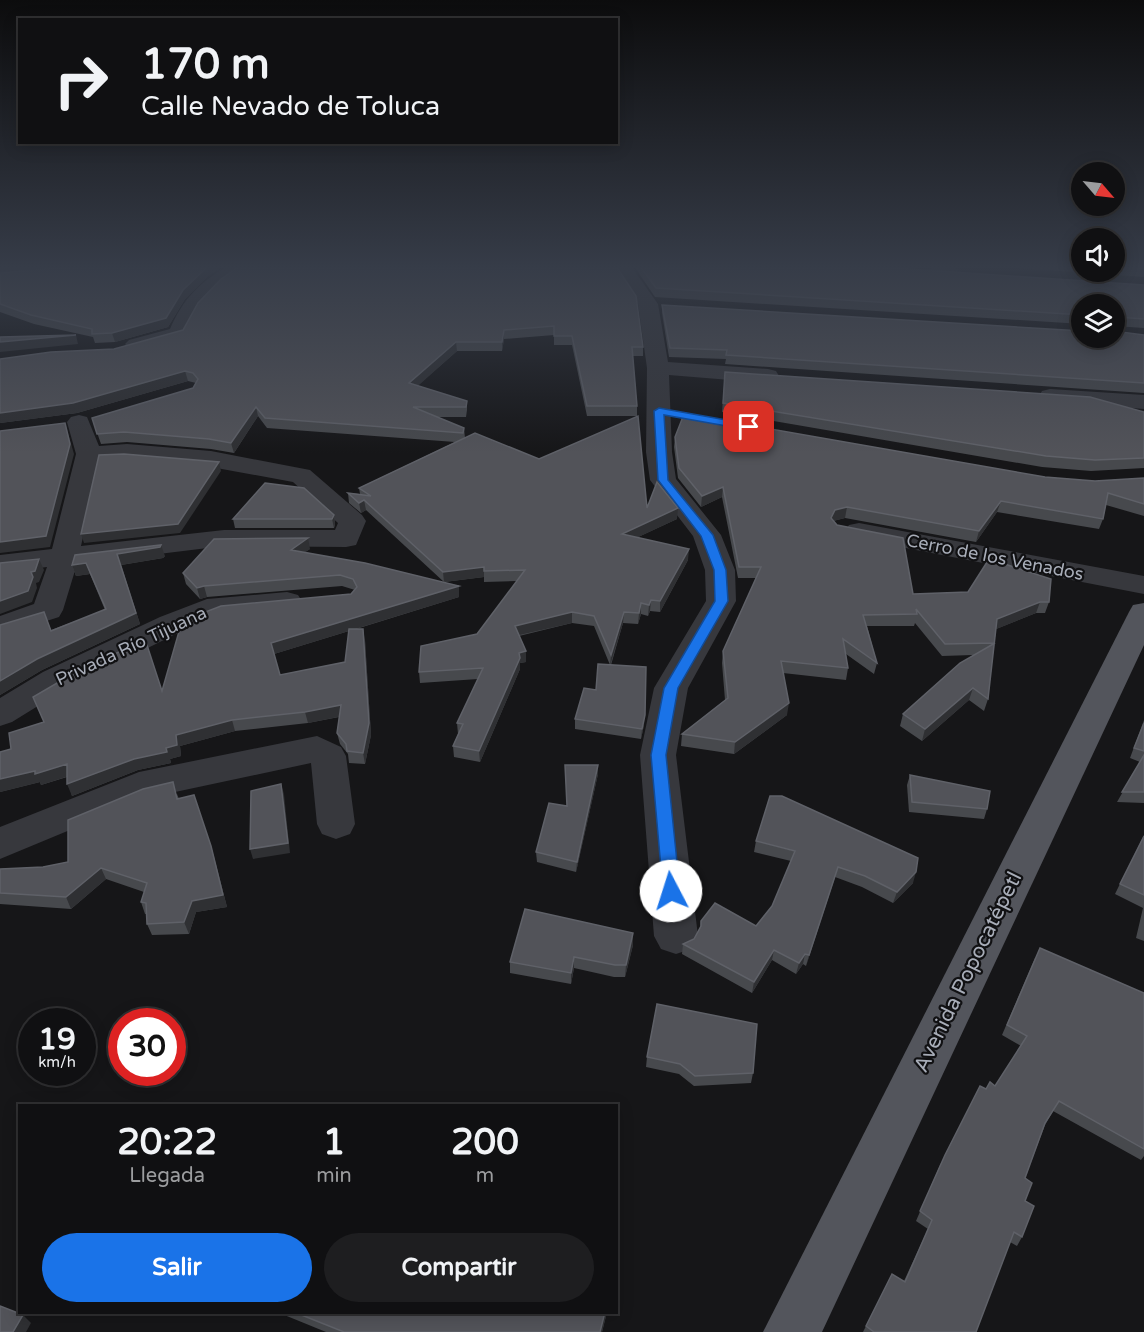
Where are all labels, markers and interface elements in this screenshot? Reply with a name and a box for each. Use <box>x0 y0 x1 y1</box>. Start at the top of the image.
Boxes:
text: 170 m <box>141 39 270 90</box>
icon: right <box>42 42 120 120</box>
text: Calle Nevado de Toluca <box>141 90 440 123</box>
north arrow <box>1071 162 1125 216</box>
map controls <box>1071 162 1125 348</box>
button: sound <box>1071 228 1125 282</box>
button: layers <box>1071 294 1125 348</box>
pin <box>723 401 774 452</box>
icon: arrive <box>732 410 765 443</box>
street label: Cerro de los Venados <box>904 529 1086 585</box>
street label: Privada Río Tijuana <box>52 601 210 691</box>
position arrow <box>639 859 703 923</box>
street label: Avenida Popocatépetl <box>909 868 1027 1076</box>
speed limit sign: 30 <box>108 1008 186 1086</box>
text: 19 <box>38 1021 76 1058</box>
text: km/h <box>38 1053 76 1071</box>
text: 20:22 <box>117 1121 217 1164</box>
text: 1 <box>323 1121 345 1164</box>
text: 200 <box>451 1121 519 1164</box>
text: Llegada <box>129 1164 205 1188</box>
text: min <box>316 1164 352 1188</box>
text: m <box>476 1164 494 1188</box>
button: Salir <box>42 1233 312 1302</box>
button: Compartir <box>324 1233 594 1302</box>

